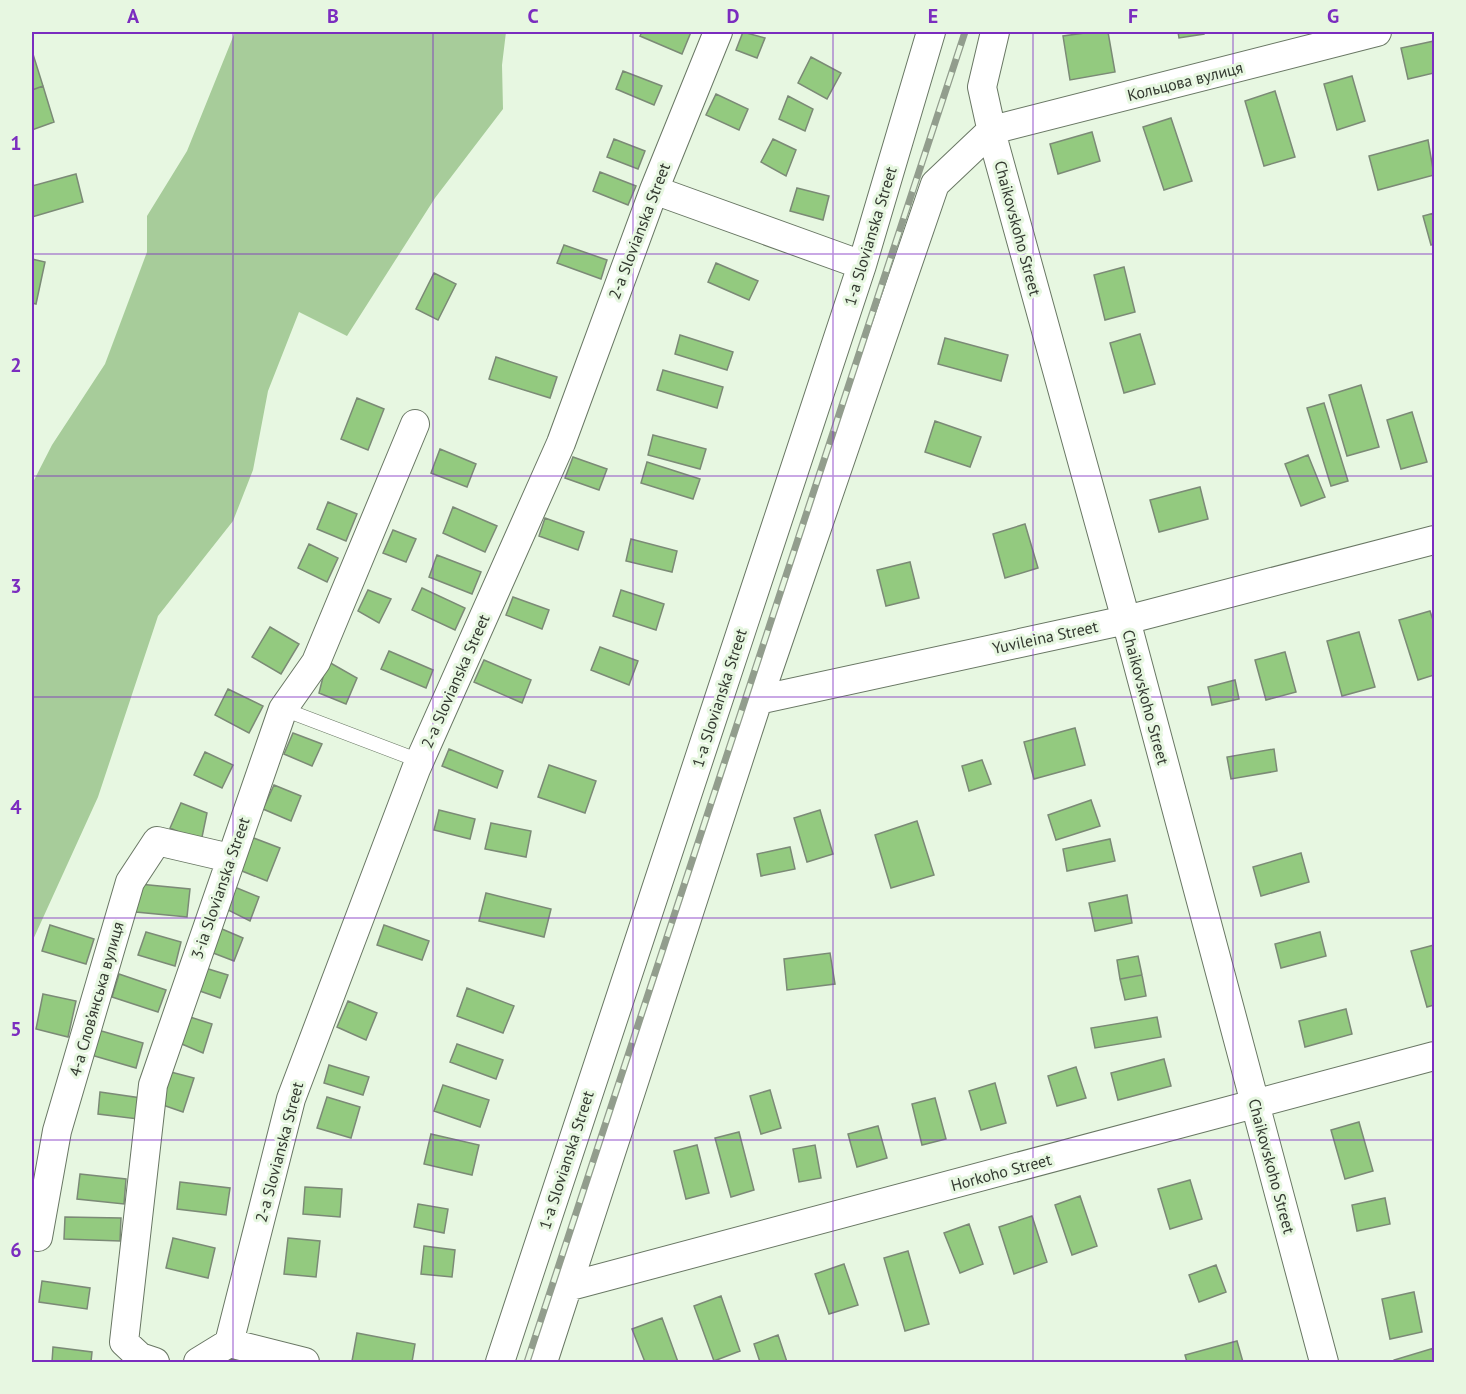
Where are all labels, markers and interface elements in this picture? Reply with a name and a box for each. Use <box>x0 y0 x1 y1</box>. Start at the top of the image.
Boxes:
text: A <box>127 3 140 29</box>
text: B <box>327 3 339 29</box>
text: C <box>527 3 539 29</box>
text: D <box>727 3 740 29</box>
text: E <box>928 3 938 29</box>
text: F <box>1128 3 1138 29</box>
text: G <box>1327 3 1339 29</box>
street label: Кольцова вулиця <box>1125 57 1245 105</box>
text: 1 <box>10 130 22 156</box>
street label: Chaikovskoho Street <box>990 158 1046 298</box>
street label: 2-a Slovianska Street <box>604 159 674 302</box>
street label: 1-a Slovianska Street <box>839 163 901 308</box>
text: 2 <box>10 352 22 378</box>
text: 3 <box>10 573 22 599</box>
street label: 2-a Slovianska Street <box>416 610 494 751</box>
street label: Yuvileina Street <box>990 616 1100 658</box>
street label: 1-a Slovianska Street <box>687 626 751 770</box>
street label: Chaikovskoho Street <box>1118 627 1174 767</box>
text: 4 <box>10 794 22 820</box>
street label: 3-ia Slovianska Street <box>186 814 254 962</box>
street label: 4-а Слов’янська вулиця <box>64 919 128 1079</box>
text: 5 <box>10 1016 22 1042</box>
street label: 2-a Slovianska Street <box>251 1079 307 1224</box>
street label: 1-a Slovianska Street <box>534 1088 598 1232</box>
street label: Chaikovskoho Street <box>1244 1096 1300 1236</box>
street label: Horkoho Street <box>949 1149 1054 1195</box>
text: 6 <box>10 1237 22 1263</box>

